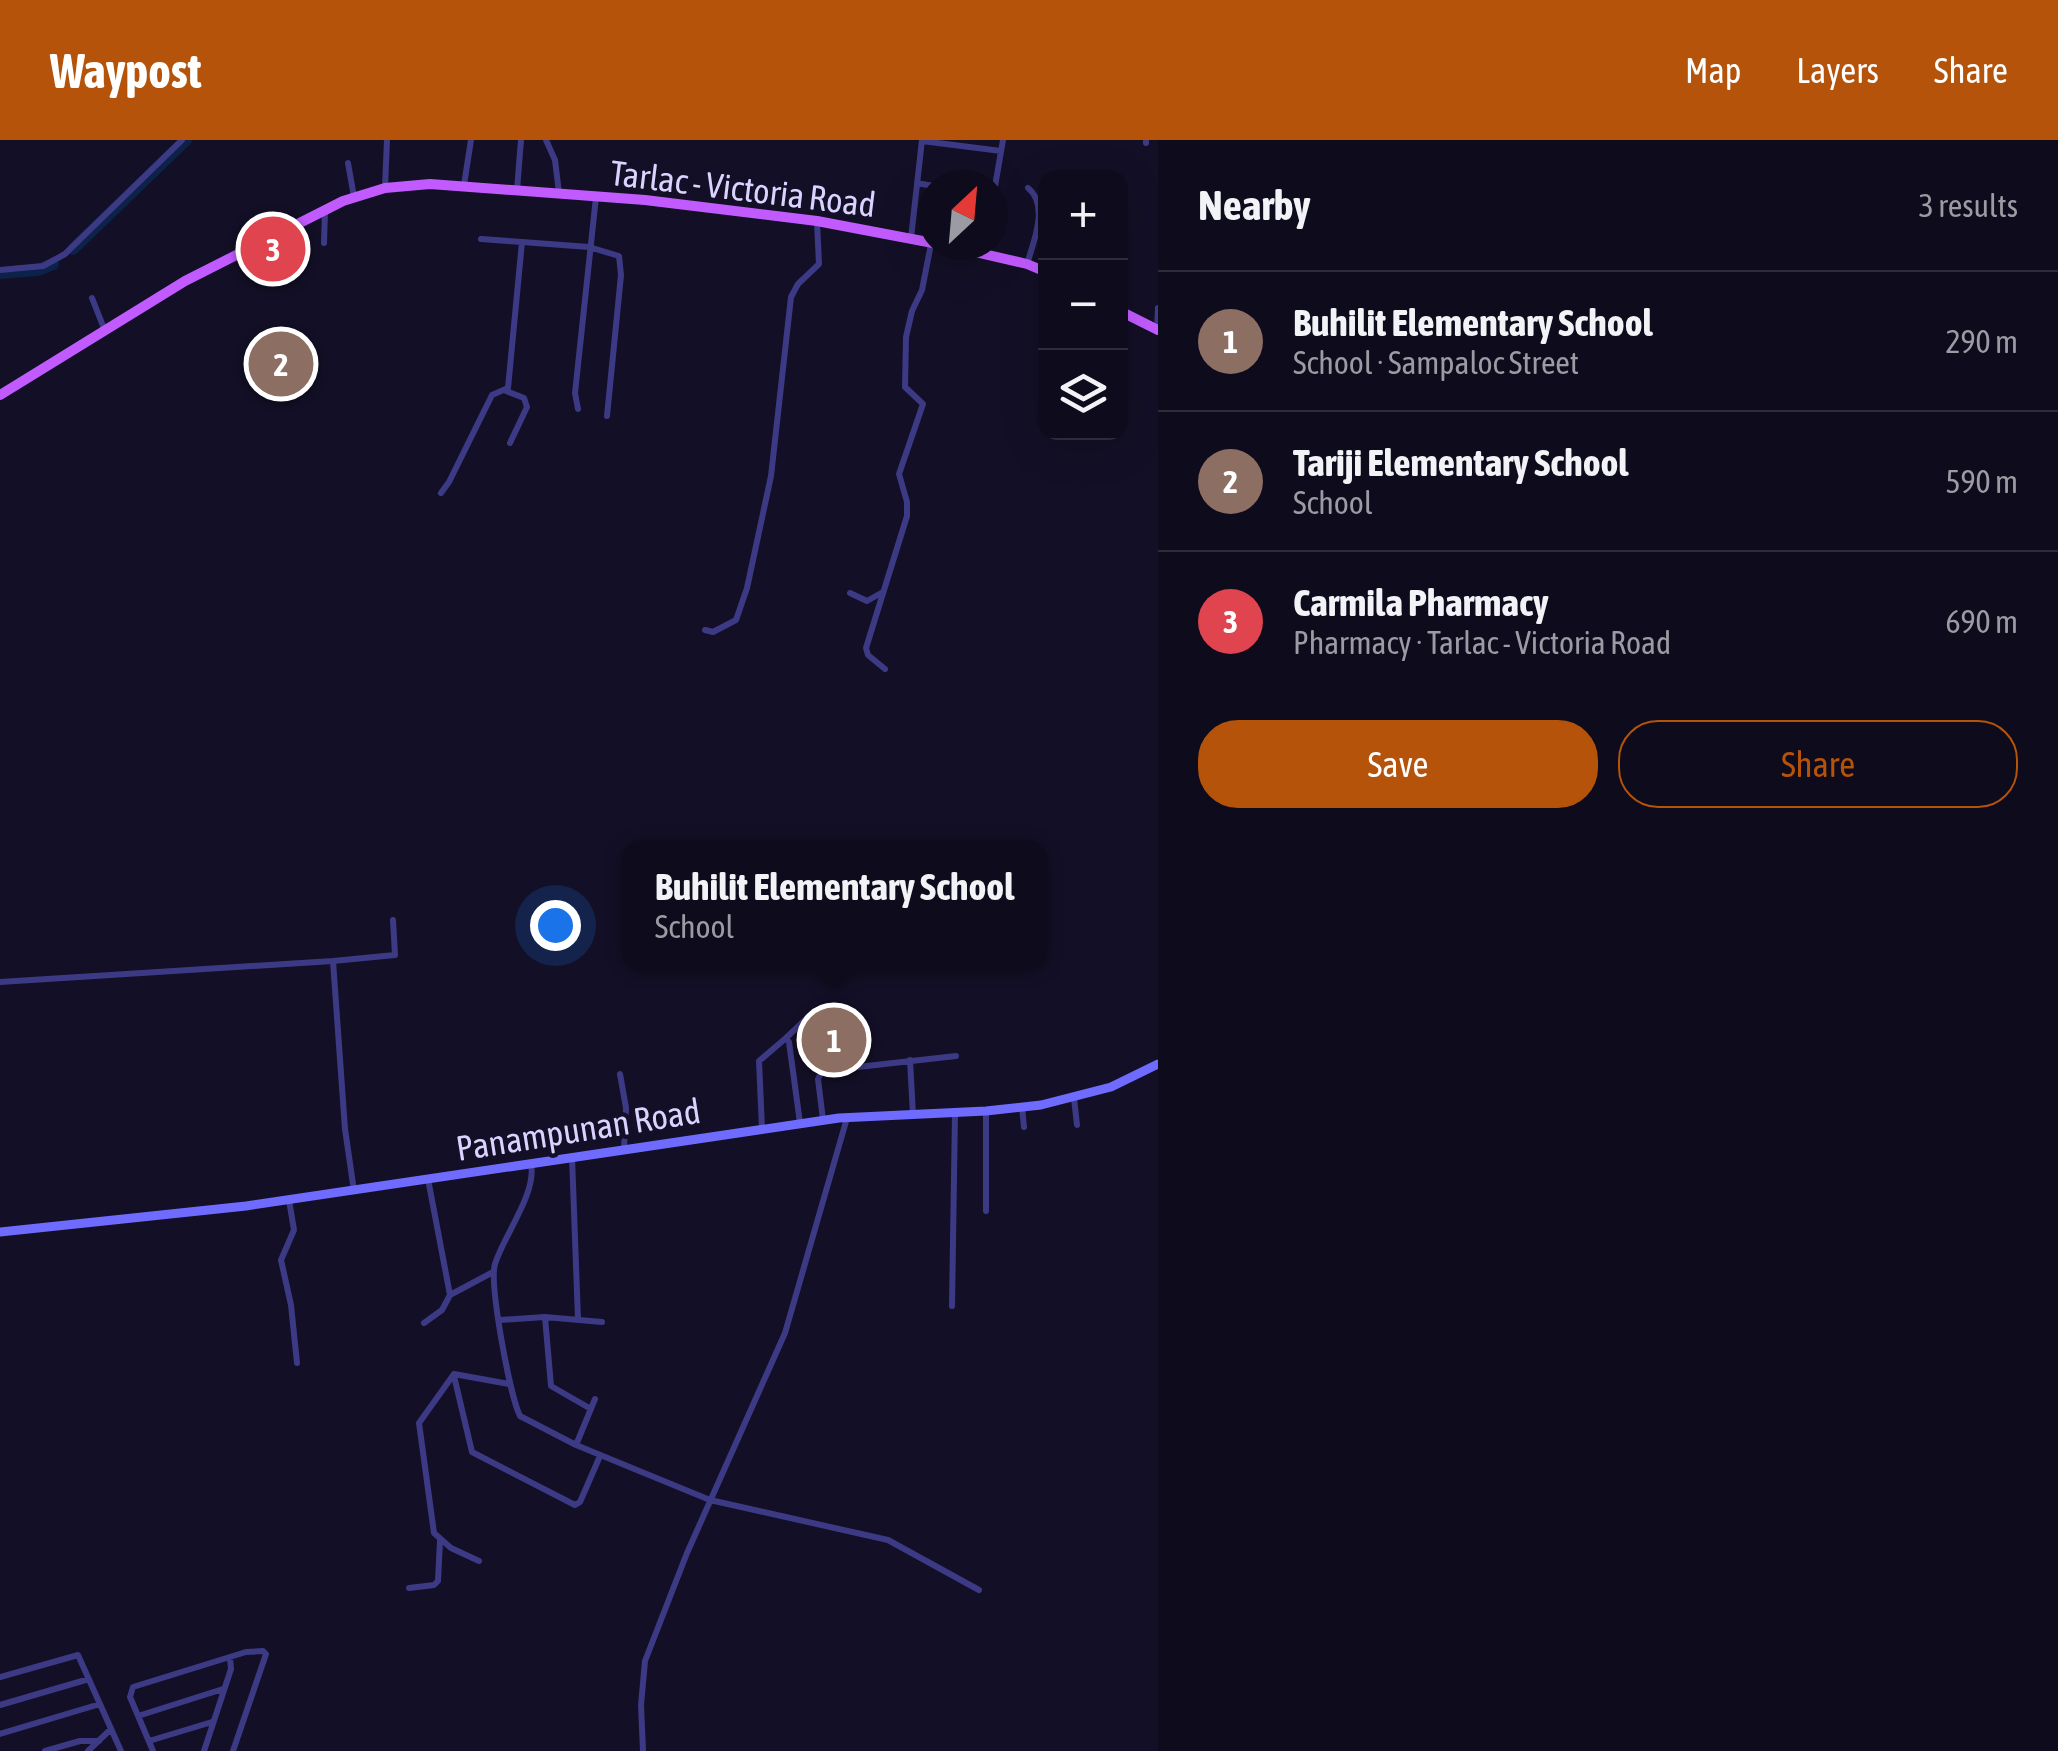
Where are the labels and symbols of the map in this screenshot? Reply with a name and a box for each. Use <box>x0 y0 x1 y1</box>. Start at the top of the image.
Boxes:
street label: Tarlac - Victoria Road <box>608 152 878 224</box>
north arrow <box>918 170 1008 260</box>
pin: 3 <box>240 212 306 286</box>
pin: 2 <box>248 326 314 402</box>
your location <box>530 900 581 951</box>
pin: 1 <box>802 1002 866 1078</box>
street label: Panampunan Road <box>453 1090 703 1168</box>

